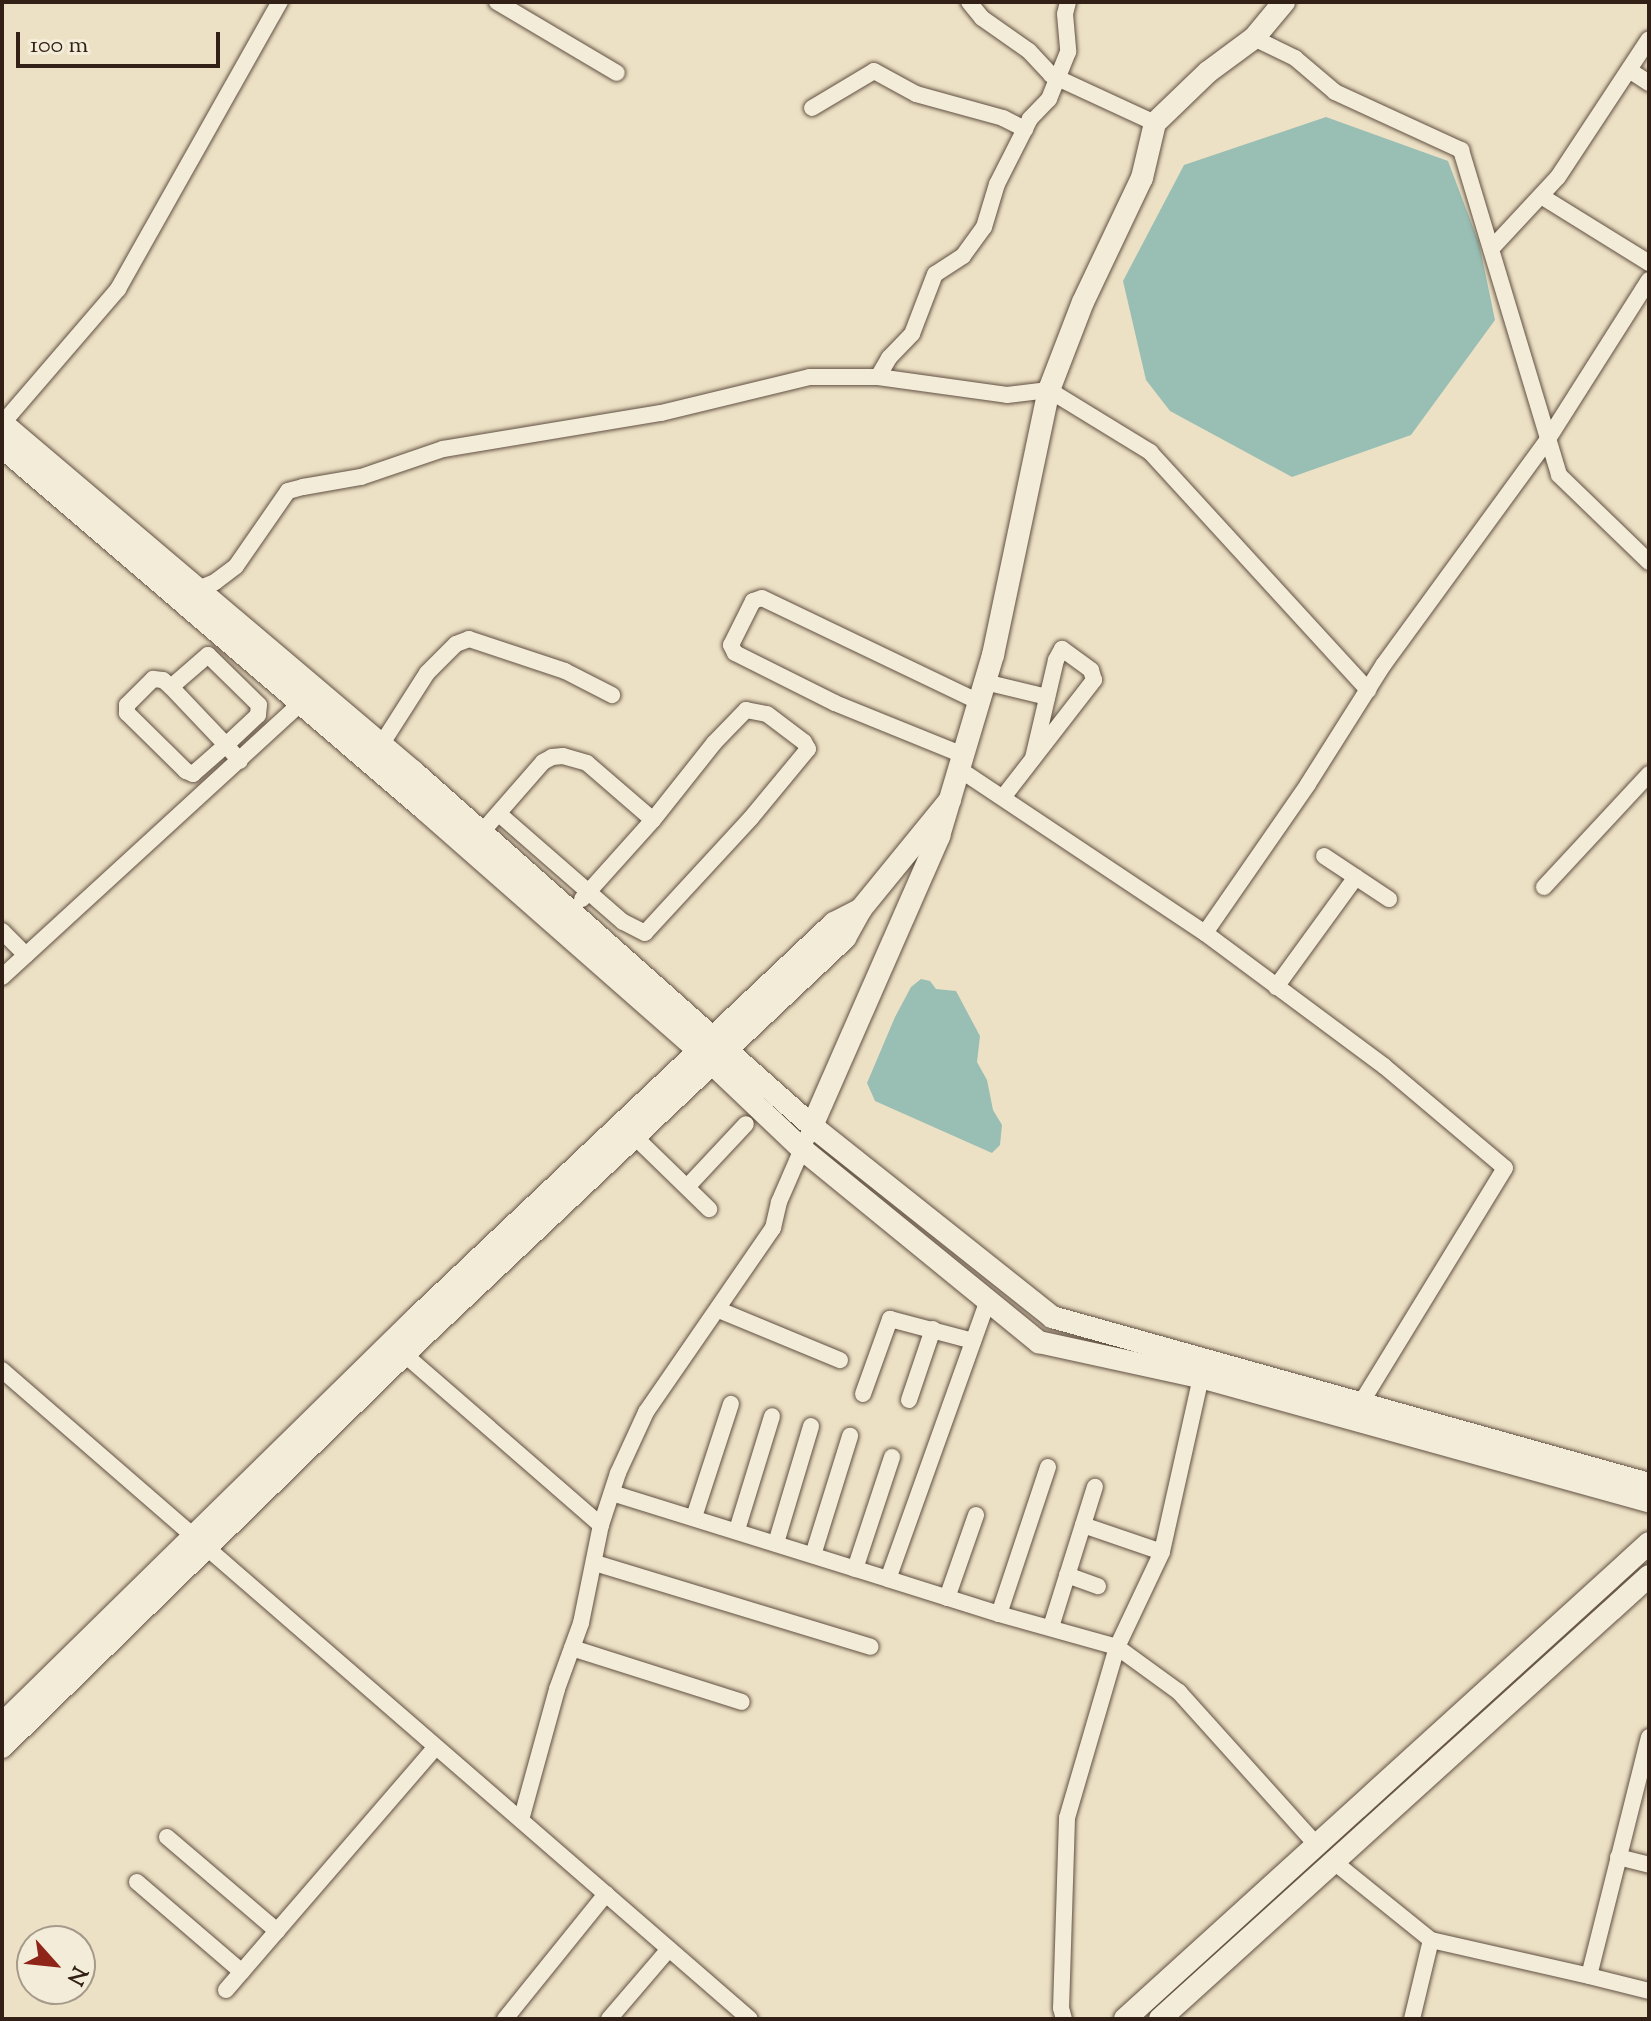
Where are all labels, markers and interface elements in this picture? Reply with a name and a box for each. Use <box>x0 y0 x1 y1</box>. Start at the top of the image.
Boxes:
scale bar <box>20 16 224 66</box>
text: 100 m <box>30 29 88 63</box>
north arrow <box>16 1925 96 2005</box>
text: N <box>57 1960 94 1990</box>

